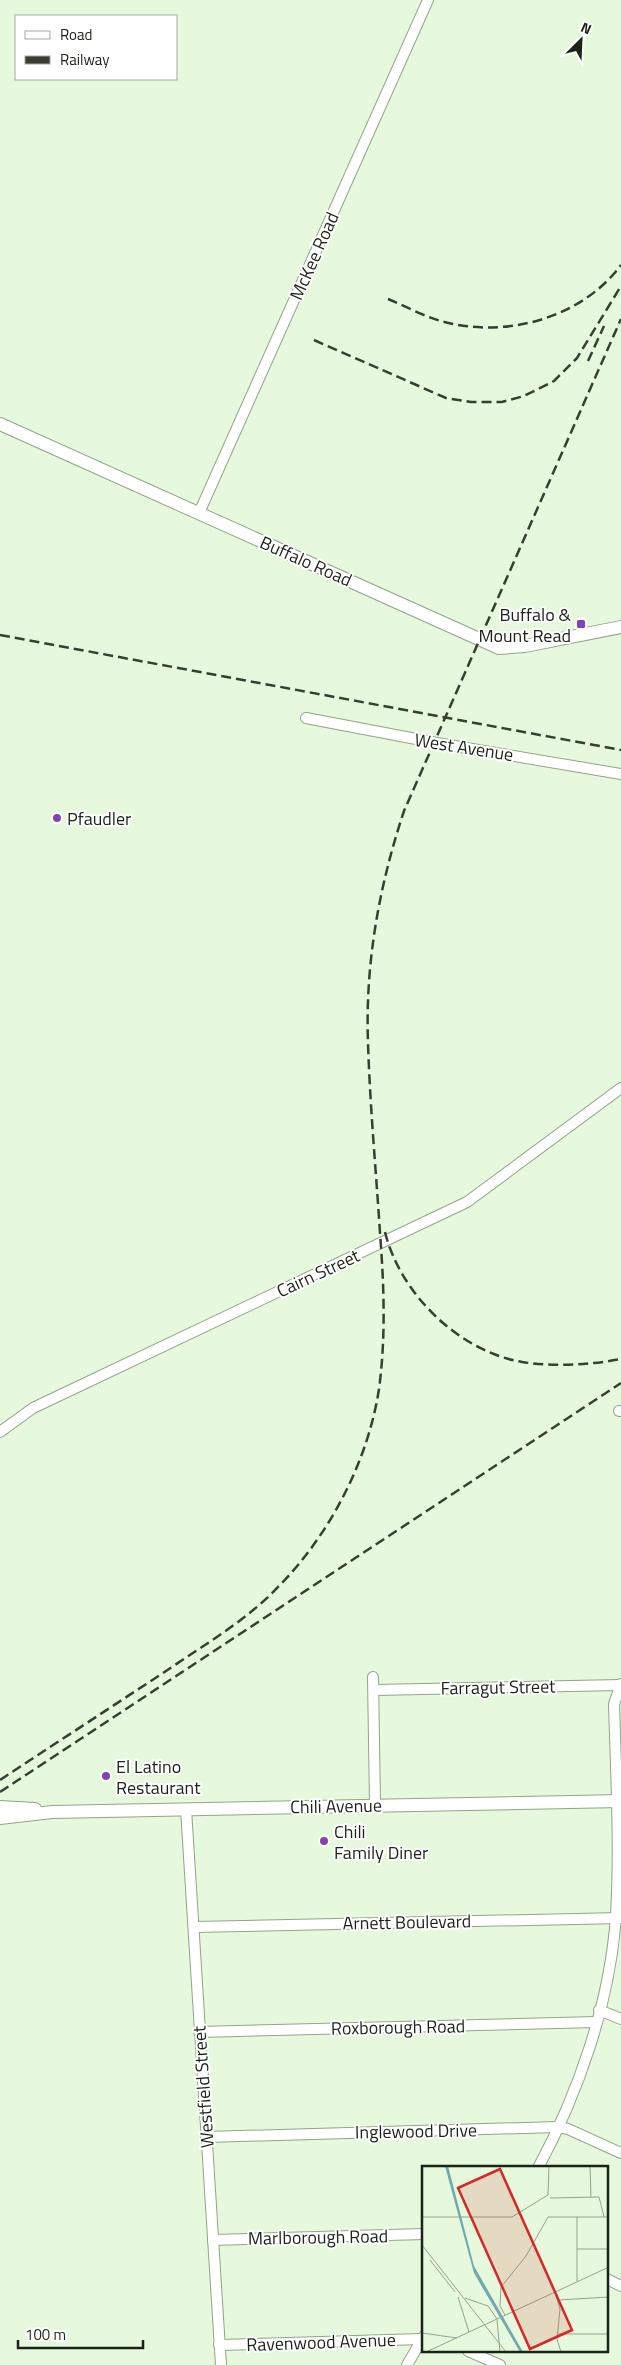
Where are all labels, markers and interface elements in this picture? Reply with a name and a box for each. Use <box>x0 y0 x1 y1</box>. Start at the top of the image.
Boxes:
legend <box>15 15 178 80</box>
north arrow <box>556 15 606 65</box>
text: N <box>578 16 595 39</box>
text: Road <box>60 23 92 46</box>
text: Railway <box>60 48 110 71</box>
street label: McKee Road <box>283 208 345 304</box>
street label: Buffalo Road <box>256 529 356 593</box>
place label: Buffalo & Mount Read <box>478 601 572 649</box>
marker: Buffalo & Mount Read <box>575 618 587 630</box>
street label: West Avenue <box>413 726 515 768</box>
place label: Pfaudler <box>67 805 131 832</box>
marker: Pfaudler <box>51 812 63 824</box>
street label: Cairn Street <box>272 1242 365 1304</box>
street label: Farragut Street <box>440 1672 556 1702</box>
place label: El Latino Restaurant <box>116 1753 201 1801</box>
marker: El Latino Restaurant <box>100 1770 112 1782</box>
street label: Chili Avenue <box>290 1792 382 1820</box>
place label: Chili Family Diner <box>334 1818 428 1866</box>
marker: Chili Family Diner <box>318 1835 330 1847</box>
street label: Arnett Boulevard <box>342 1907 472 1937</box>
street label: Roxborough Road <box>331 2012 465 2042</box>
street label: Westfield Street <box>185 2024 221 2149</box>
street label: Inglewood Drive <box>355 2116 477 2146</box>
inset map <box>422 2166 608 2352</box>
street label: Marlborough Road <box>248 2222 388 2252</box>
scale bar <box>18 2318 142 2350</box>
text: 100 m <box>25 2323 66 2346</box>
street label: Ravenwood Avenue <box>246 2326 396 2358</box>

